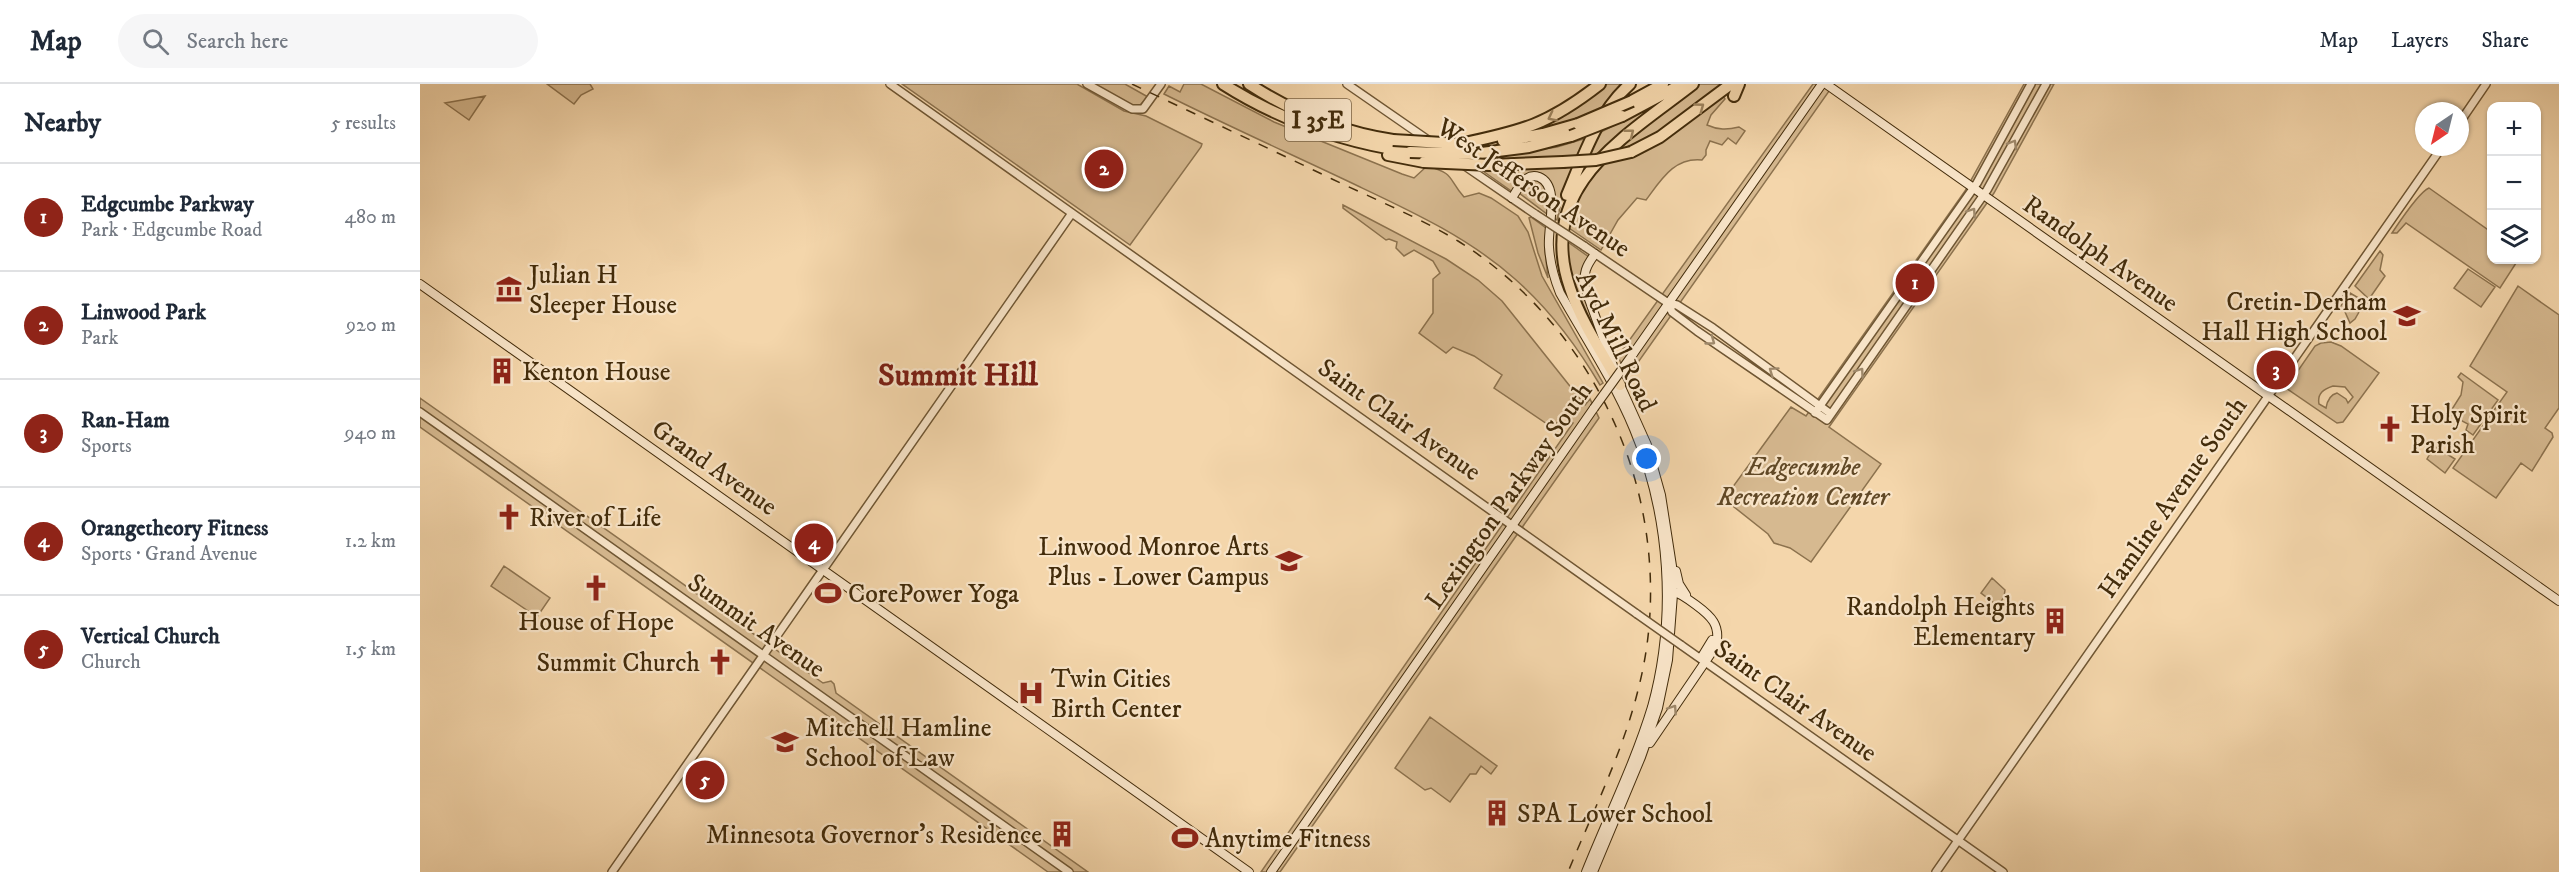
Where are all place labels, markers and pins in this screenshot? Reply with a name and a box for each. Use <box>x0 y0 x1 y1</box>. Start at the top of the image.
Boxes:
pin: 2 <box>1084 146 1124 191</box>
place label: Julian H Sleeper House <box>527 259 677 322</box>
pin: 1 <box>1896 260 1934 306</box>
museum icon: Julian H Sleeper House <box>494 274 524 304</box>
place label: Cretin-Derham Hall High School <box>2201 286 2387 349</box>
school or university icon: Cretin-Derham Hall High School <box>2392 301 2422 331</box>
pin: 3 <box>2256 348 2296 392</box>
building icon: Kenton House <box>487 356 517 386</box>
place label: Kenton House <box>522 356 670 389</box>
place label: Holy Spirit Parish <box>2410 399 2527 462</box>
church icon: Holy Spirit Parish <box>2375 414 2405 444</box>
church icon: River of Life <box>494 502 524 532</box>
place label: River of Life <box>529 502 661 535</box>
pin: 4 <box>794 520 834 566</box>
place label: Linwood Monroe Arts Plus - Lower Campus <box>1038 531 1269 594</box>
school or university icon: Linwood Monroe Arts Plus - Lower Campus <box>1274 546 1304 576</box>
church icon: House of Hope <box>581 573 611 603</box>
sports icon: CorePower Yoga <box>813 578 843 608</box>
place label: CorePower Yoga <box>848 578 1019 611</box>
place label: Randolph Heights Elementary <box>1846 591 2036 654</box>
place label: House of Hope <box>518 606 674 639</box>
building icon: Randolph Heights Elementary <box>2040 606 2070 636</box>
place label: Summit Church <box>536 647 700 680</box>
church icon: Summit Church <box>705 647 735 677</box>
place label: Twin Cities Birth Center <box>1051 663 1182 726</box>
hospital icon: Twin Cities Birth Center <box>1016 678 1046 708</box>
place label: Mitchell Hamline School of Law <box>805 712 992 775</box>
school or university icon: Mitchell Hamline School of Law <box>770 727 800 757</box>
pin: 5 <box>686 758 724 802</box>
building icon: SPA Lower School <box>1482 798 1512 828</box>
place label: SPA Lower School <box>1517 798 1713 831</box>
place label: Minnesota Governor's Residence <box>706 819 1042 852</box>
building icon: Minnesota Governor's Residence <box>1047 819 1077 849</box>
sports icon: Anytime Fitness <box>1170 823 1200 853</box>
place label: Anytime Fitness <box>1205 823 1371 856</box>

